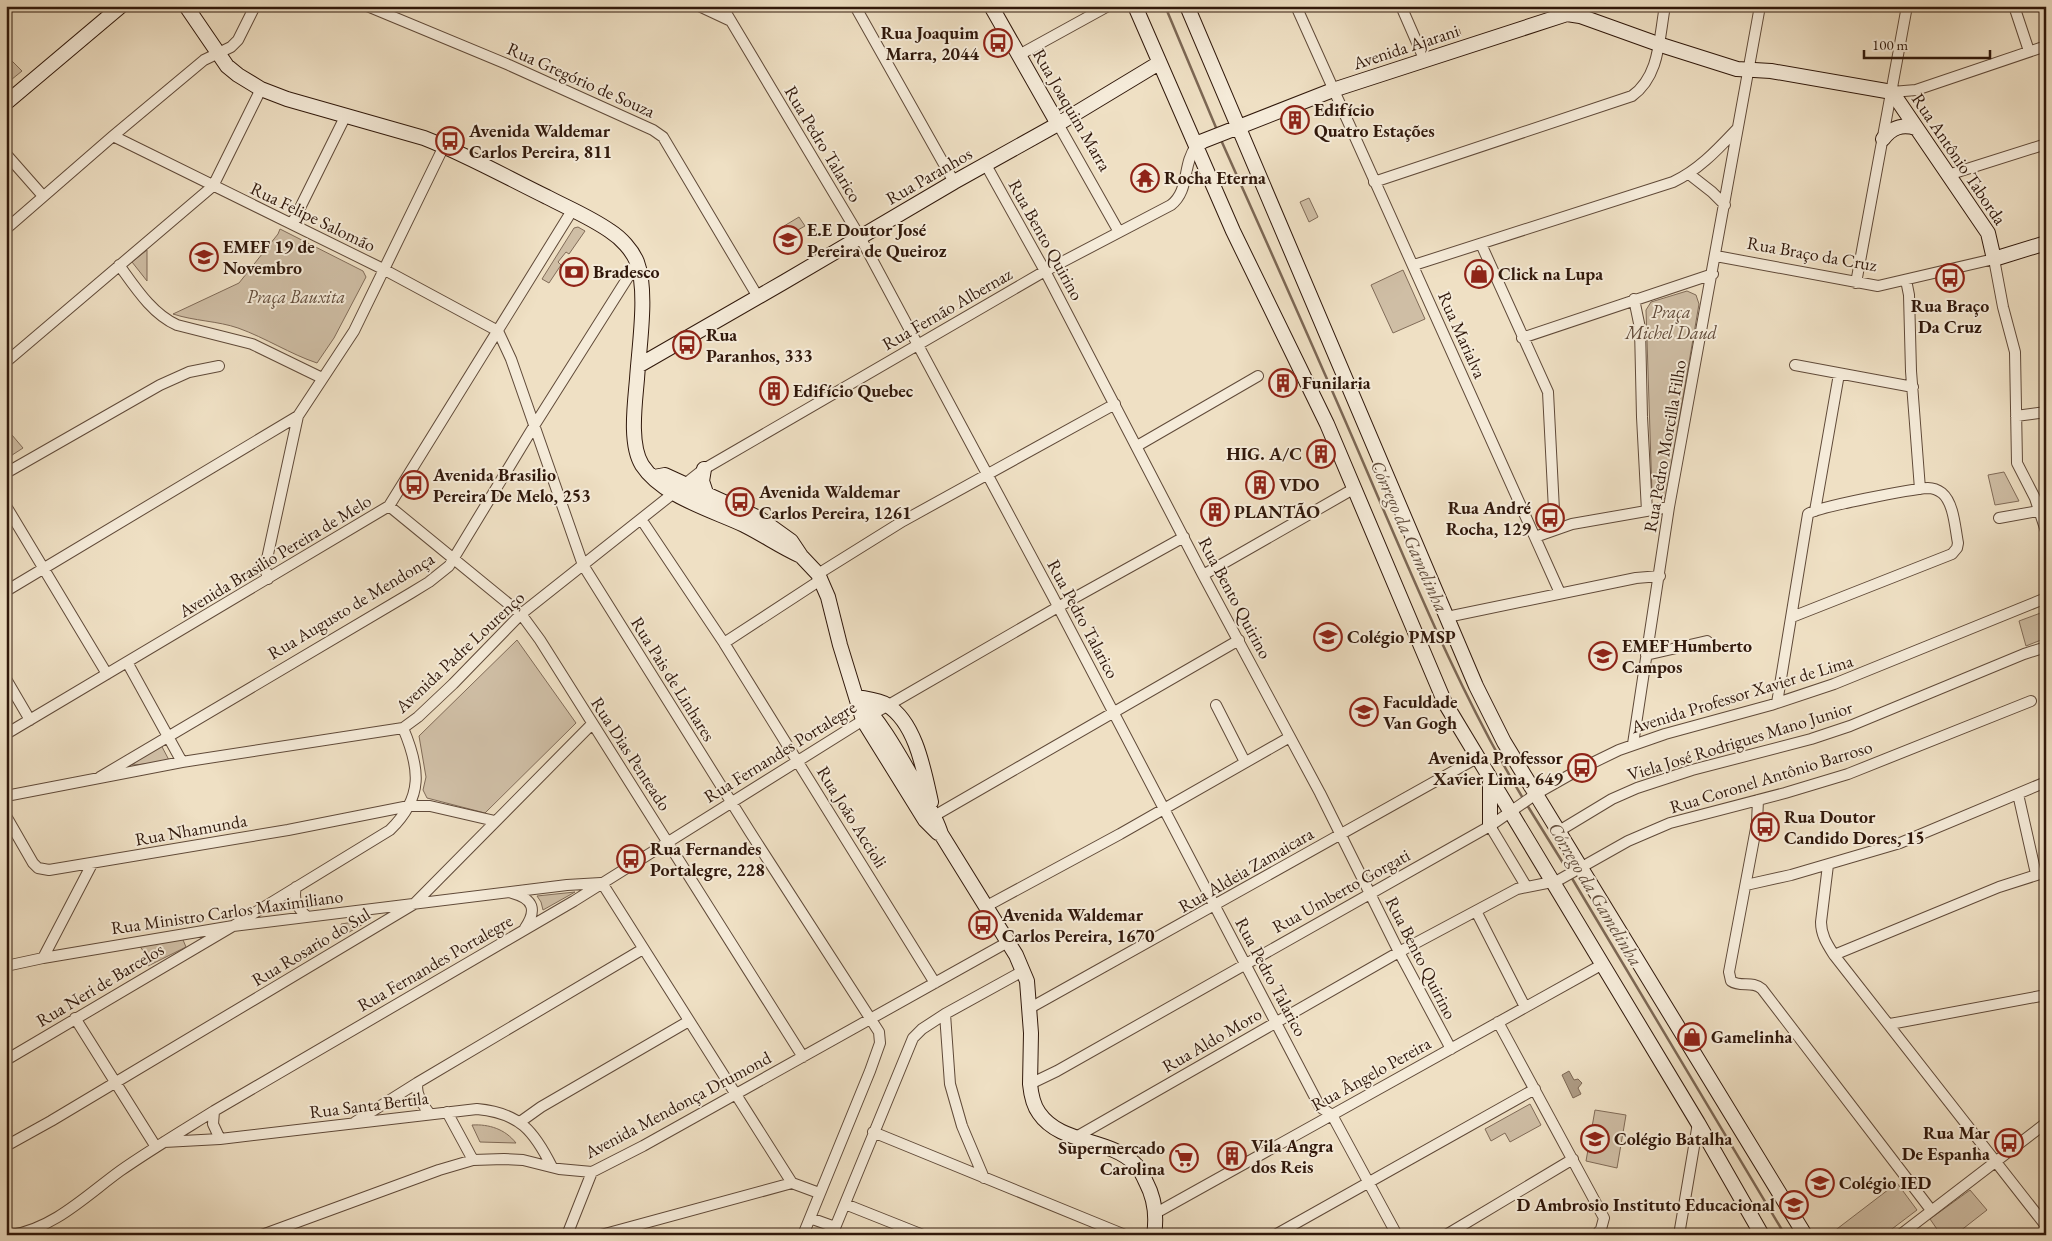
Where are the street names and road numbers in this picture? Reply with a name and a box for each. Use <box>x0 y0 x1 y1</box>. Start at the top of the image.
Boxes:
street label: Avenida Ajarani <box>1349 18 1462 75</box>
street label: Rua Gregório de Souza <box>504 37 659 123</box>
street label: Rua Joaquim Marra <box>1028 44 1117 176</box>
street label: Rua Pedro Talarico <box>780 81 867 206</box>
street label: Rua Antônio Taborda <box>1907 88 2012 230</box>
street label: Rua Paranhos <box>881 142 976 210</box>
street label: Rua Bento Quirino <box>1004 175 1089 304</box>
street label: Rua Felipe Salomão <box>247 176 380 257</box>
street label: Rua Braço da Cruz <box>1745 231 1879 276</box>
street label: Rua Fernão Albernaz <box>878 262 1016 355</box>
street label: Rua Marialva <box>1433 288 1492 383</box>
street label: Rua Pedro Morcilla Filho <box>1638 358 1691 534</box>
street label: Avenida Brasilio Pereira de Melo <box>173 489 375 623</box>
street label: Rua Bento Quirino <box>1194 533 1277 663</box>
street label: Rua Augusto de Mendonça <box>263 546 439 664</box>
street label: Rua Pedro Talarico <box>1042 555 1125 682</box>
street label: Avenida Padre Lourenço <box>389 586 529 718</box>
street label: Rua Pais de Linhares <box>626 612 721 745</box>
street label: Avenida Professor Xavier de Lima <box>1627 649 1856 739</box>
street label: Rua Dias Penteado <box>586 692 677 815</box>
street label: Rua Fernandes Portalegre <box>699 695 860 808</box>
street label: Viela José Rodrigues Mano Junior <box>1624 695 1855 786</box>
street label: Rua Coronel Antônio Barroso <box>1667 735 1875 818</box>
street label: Rua João Accioli <box>812 761 893 873</box>
street label: Rua Nhamunda <box>133 808 249 851</box>
street label: Rua Aldeia Zamaicara <box>1174 821 1318 918</box>
street label: Rua Umberto Gorgati <box>1268 843 1414 938</box>
street label: Rua Ministro Carlos Maximiliano <box>109 884 345 939</box>
street label: Rua Bento Quirino <box>1381 892 1462 1023</box>
street label: Rua Rosario do Sul <box>247 902 374 991</box>
street label: Rua Fernandes Portalegre <box>353 909 517 1016</box>
street label: Rua Pedro Talarico <box>1230 913 1313 1040</box>
street label: Rua Neri de Barcelos <box>32 937 168 1032</box>
street label: Rua Aldo Moro <box>1158 1002 1266 1077</box>
street label: Rua Ângelo Pereira <box>1307 1031 1435 1116</box>
street label: Avenida Mendonça Drumond <box>580 1045 776 1164</box>
street label: Rua Santa Bertila <box>308 1086 431 1123</box>

